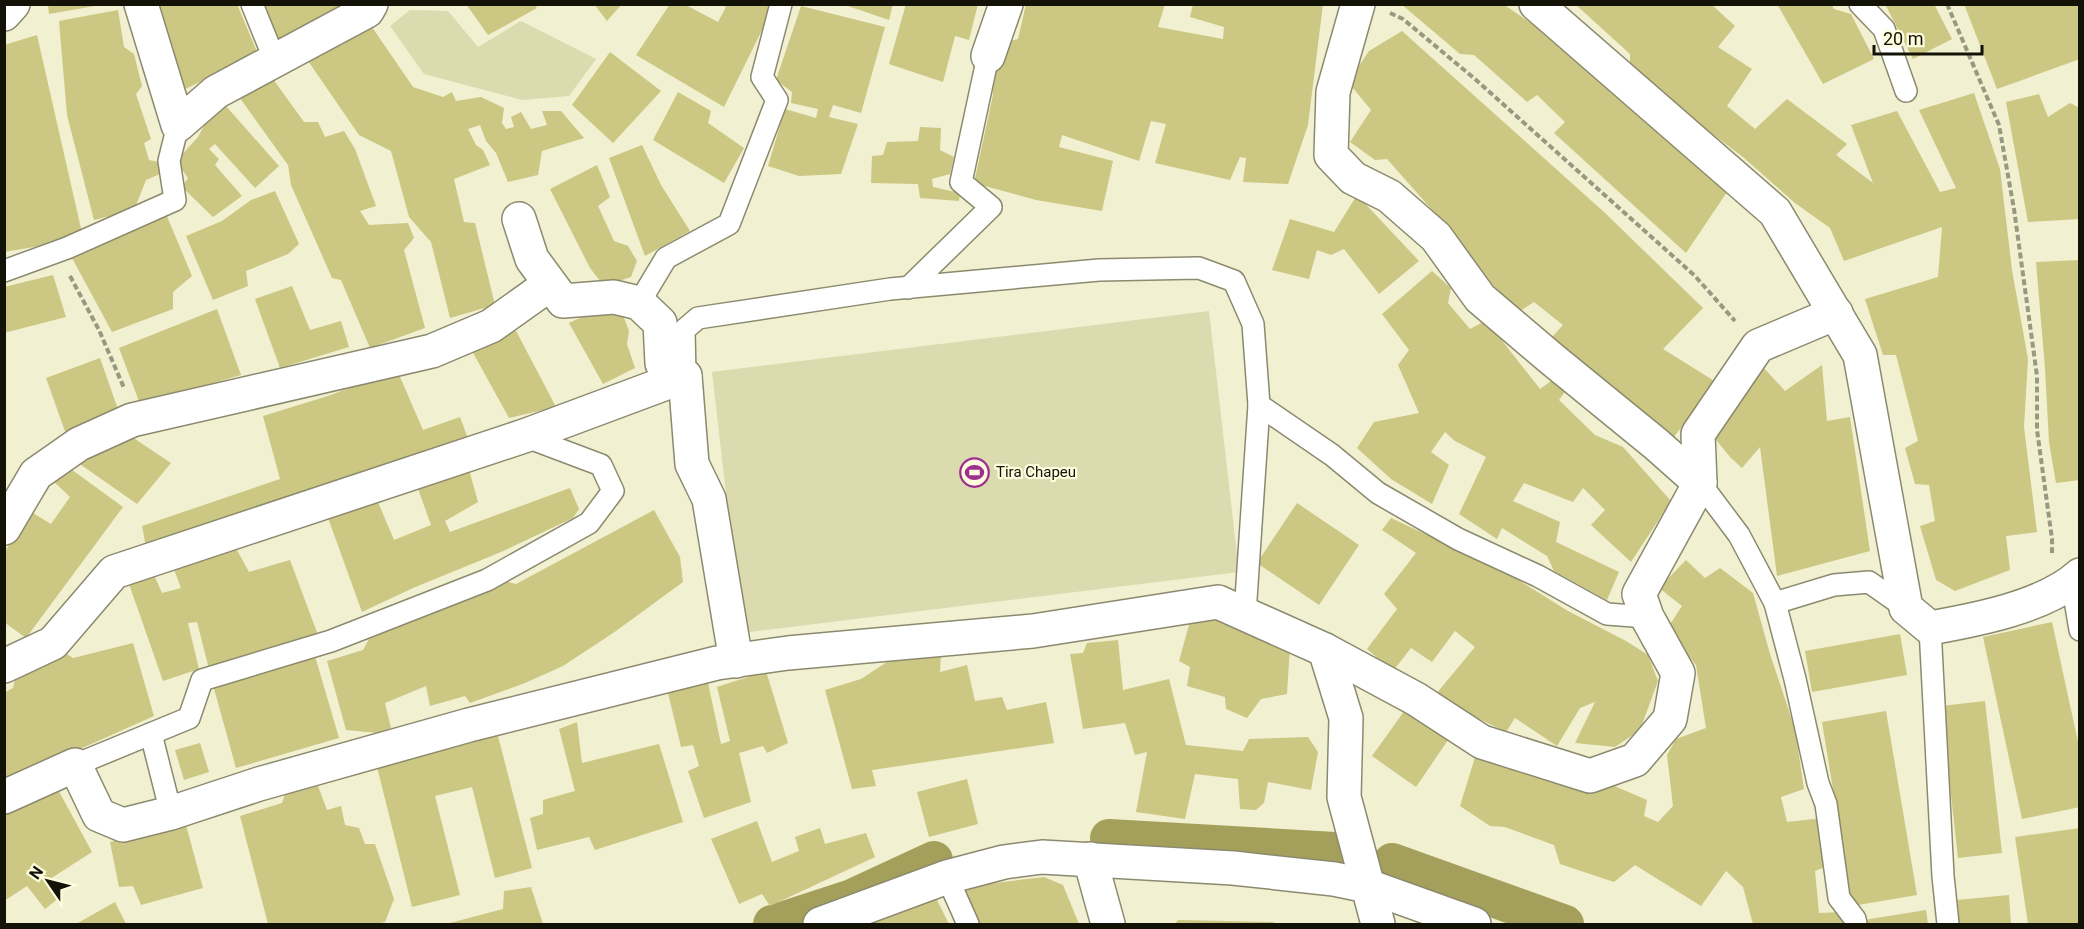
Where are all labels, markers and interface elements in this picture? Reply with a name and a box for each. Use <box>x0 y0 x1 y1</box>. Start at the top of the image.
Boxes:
scale bar <box>1874 18 1982 56</box>
text: 20 m <box>1883 28 1923 49</box>
sports icon: Tira Chapeu <box>959 456 991 488</box>
place label: Tira Chapeu <box>996 463 1076 481</box>
north arrow <box>18 851 78 911</box>
text: N <box>25 863 47 883</box>

